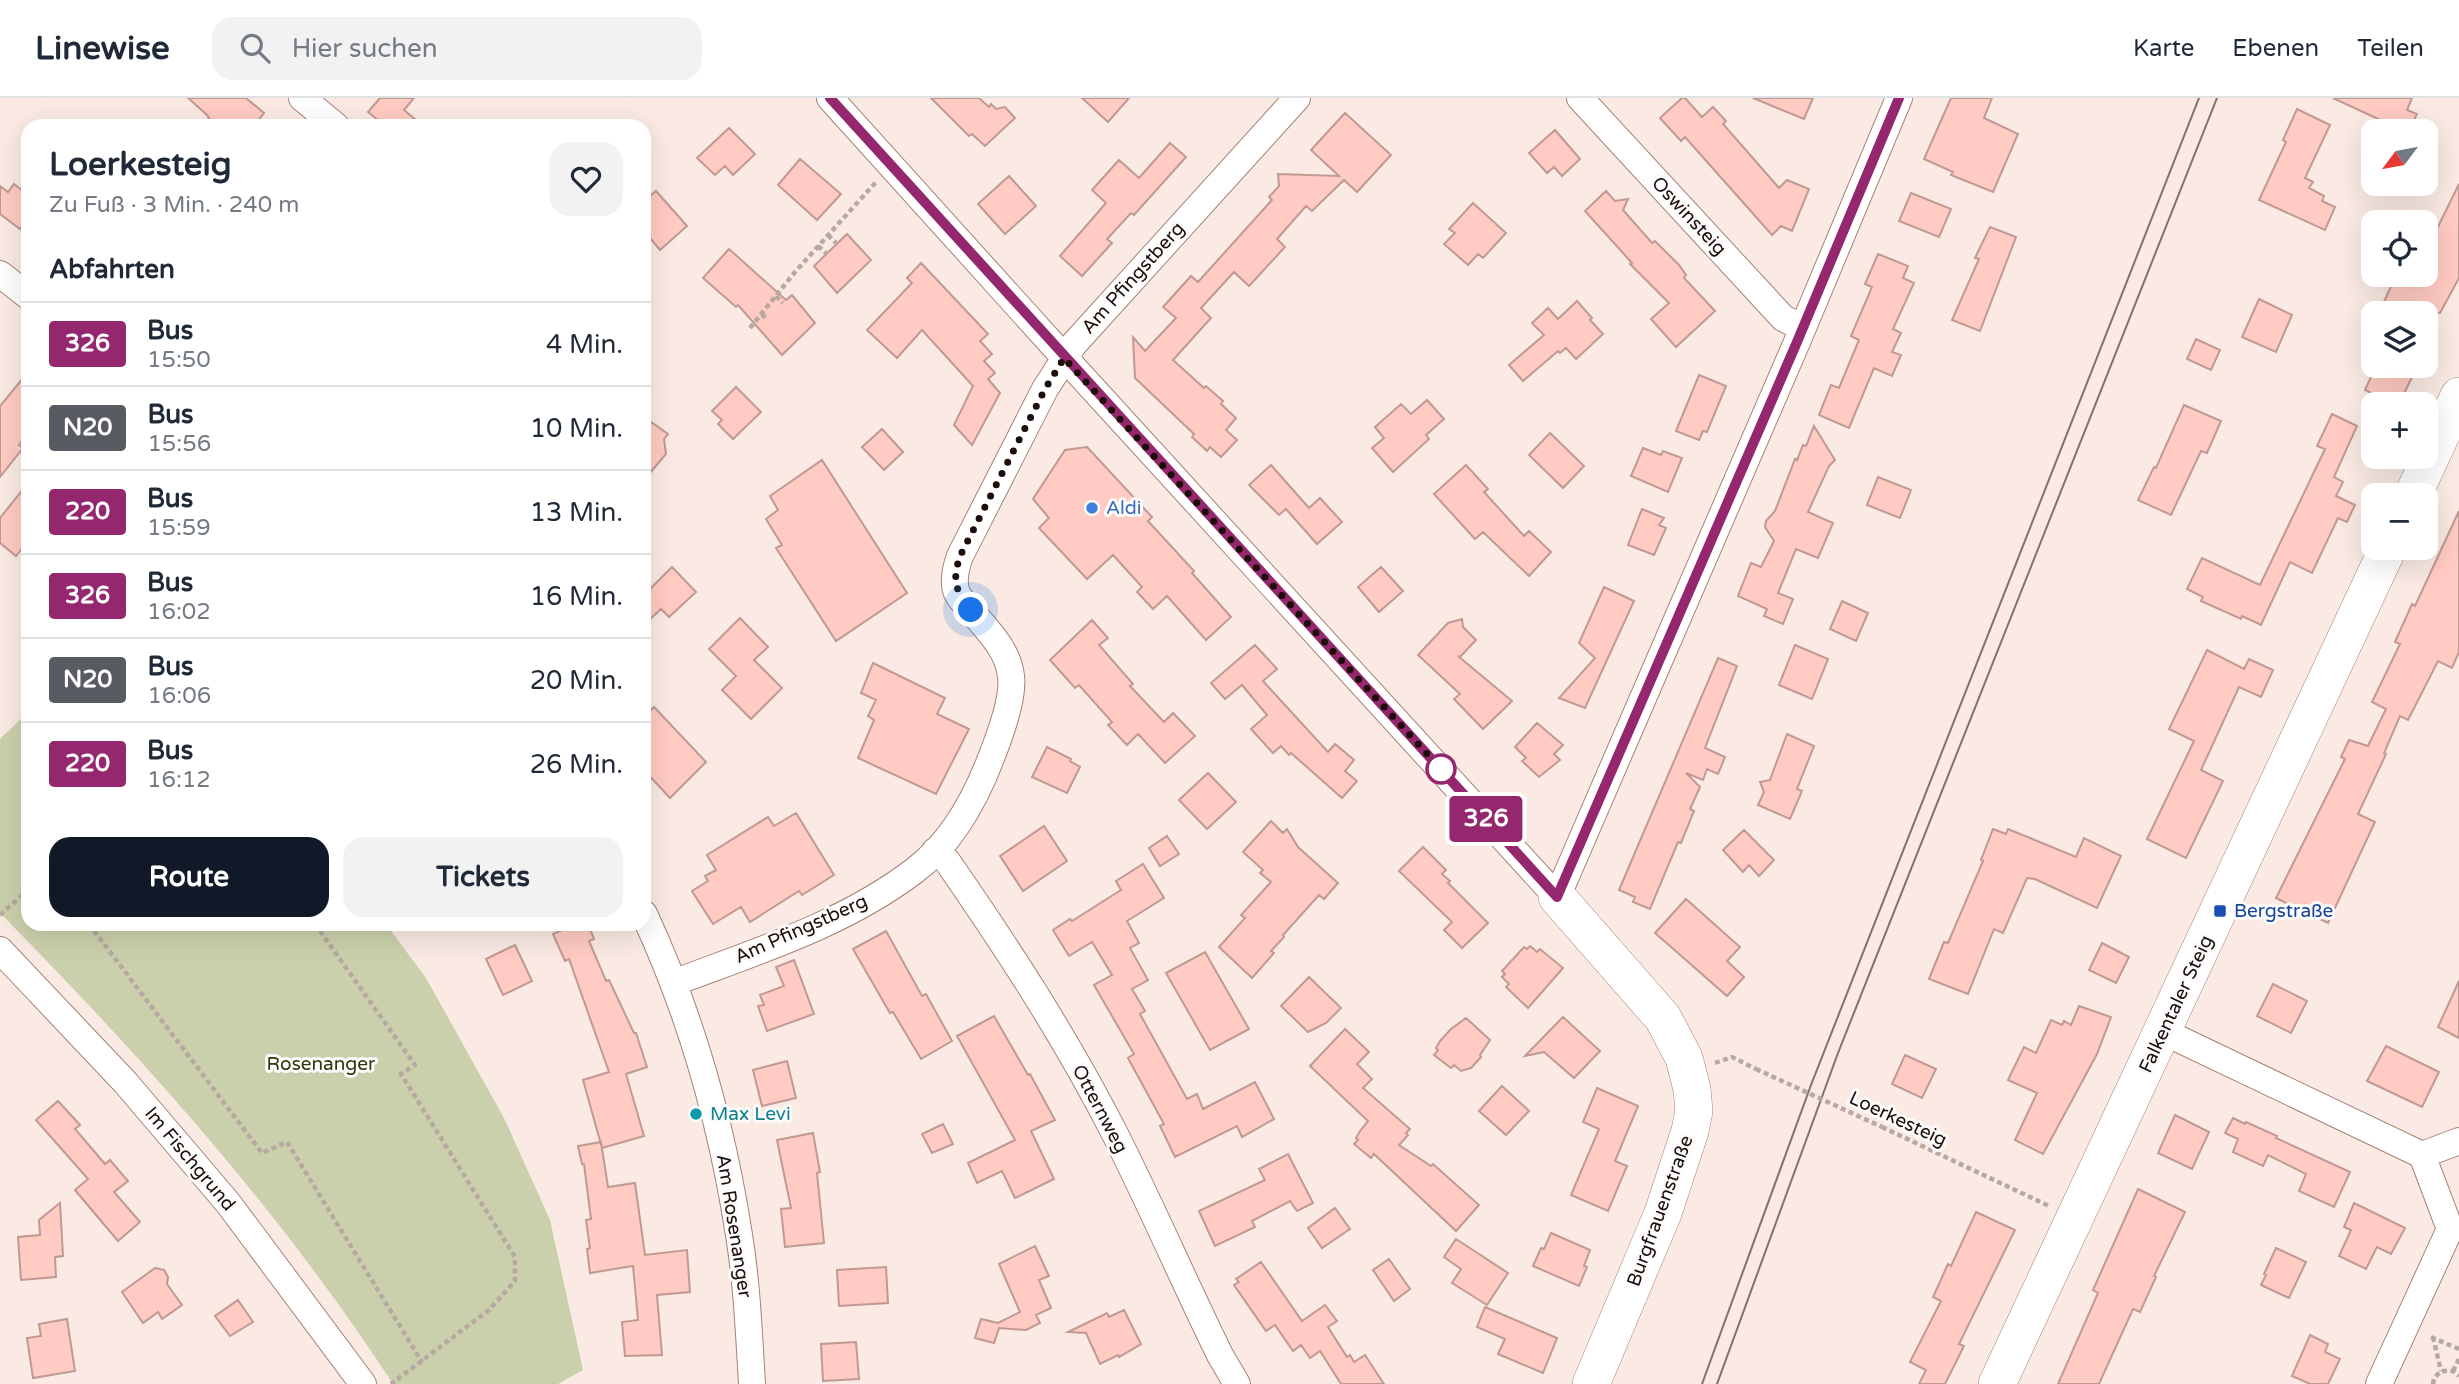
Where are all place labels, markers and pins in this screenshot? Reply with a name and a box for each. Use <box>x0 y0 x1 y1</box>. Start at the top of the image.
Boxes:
place label: Aldi <box>1106 497 1142 519</box>
marker: Aldi <box>1084 500 1100 516</box>
unlabelled marker <box>1426 754 1456 784</box>
place label: Bergstraße <box>2234 900 2333 922</box>
marker: Bergstraße <box>2212 903 2228 919</box>
place label: Max Levi <box>710 1103 791 1125</box>
marker: Max Levi <box>688 1106 704 1122</box>

